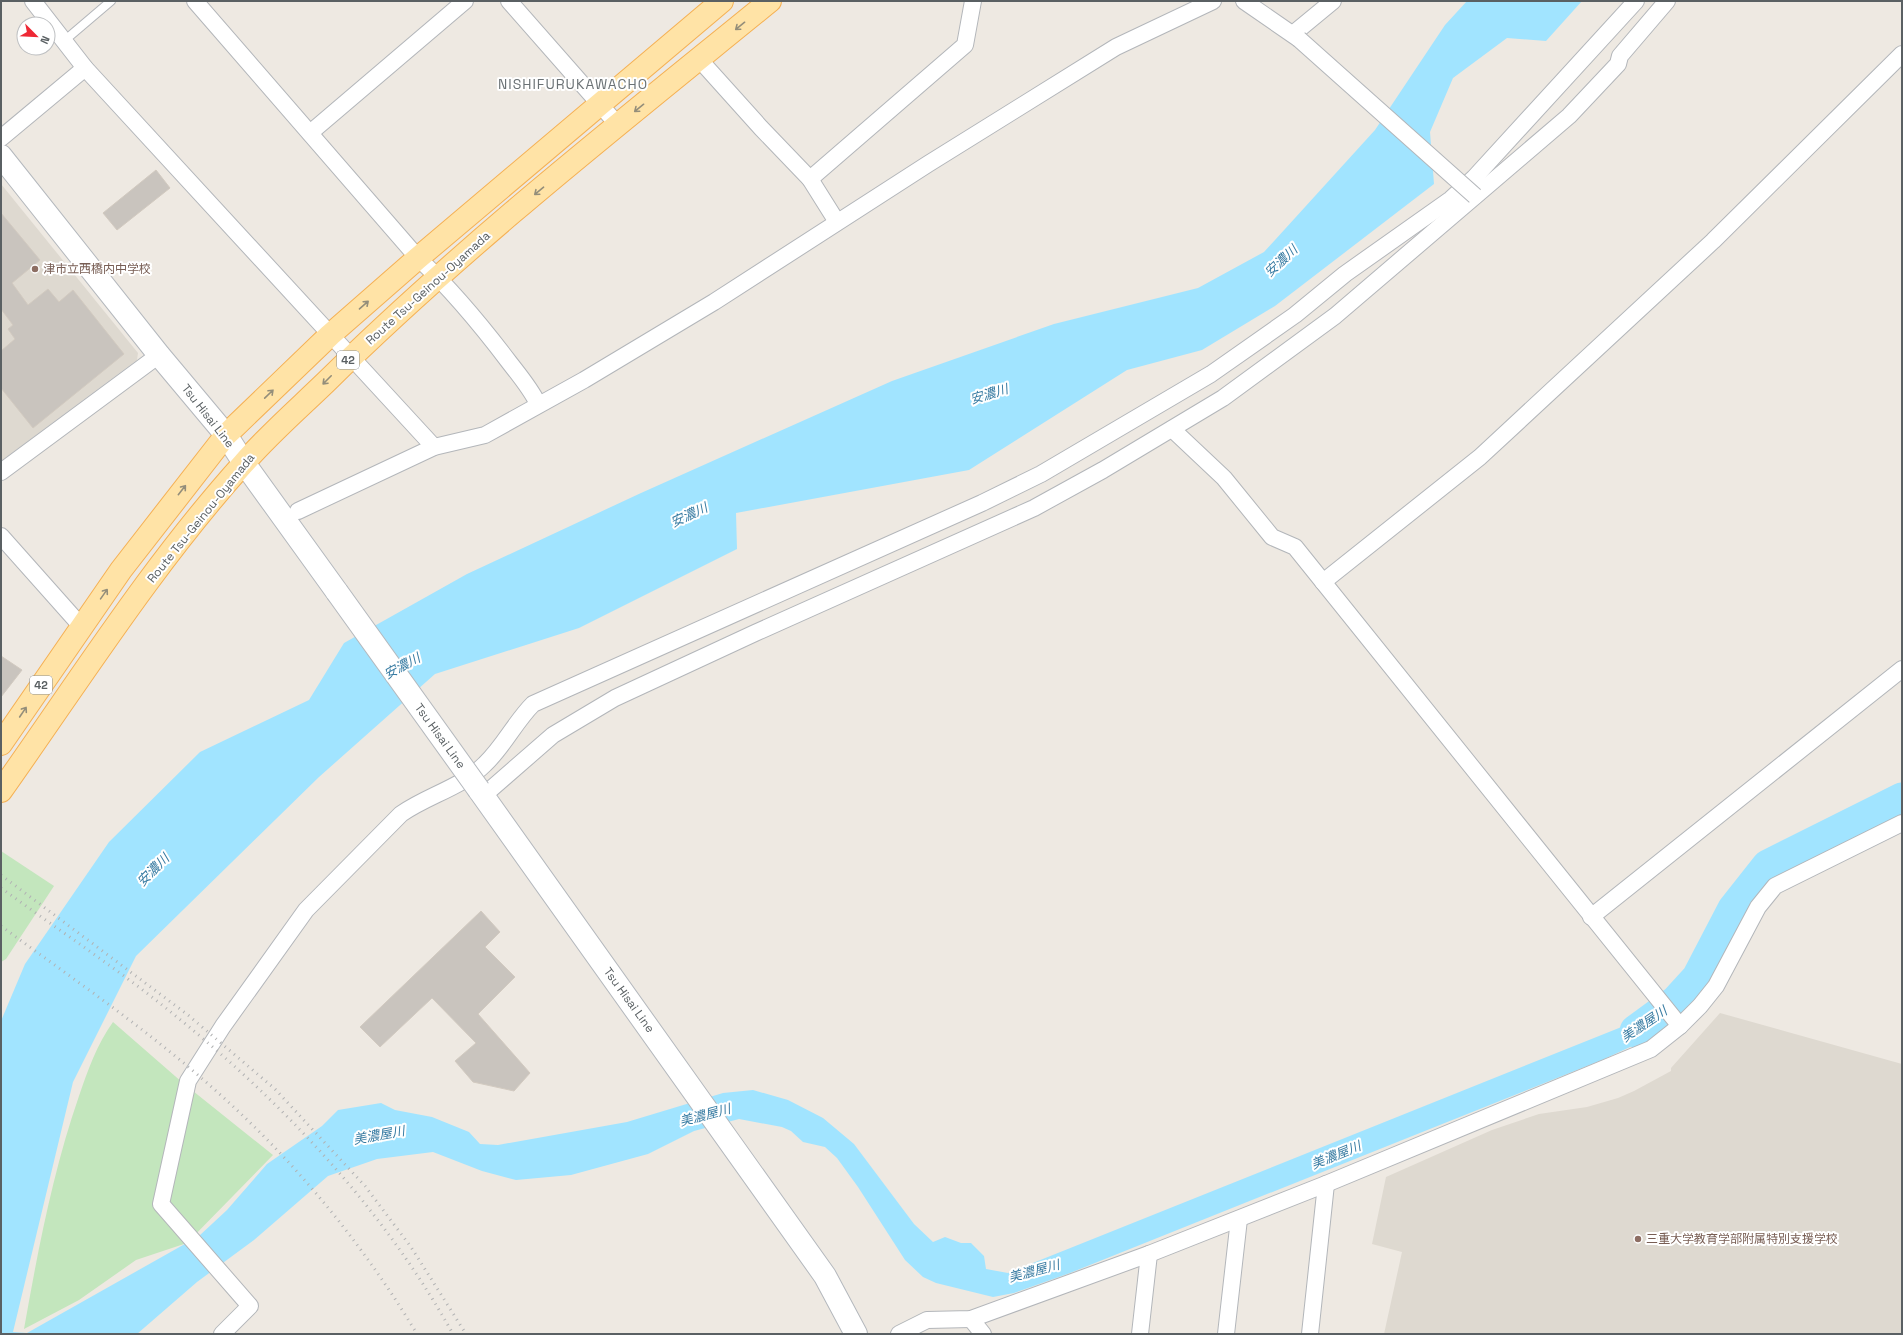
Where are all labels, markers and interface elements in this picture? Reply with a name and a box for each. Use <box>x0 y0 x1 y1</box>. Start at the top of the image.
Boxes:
north arrow <box>16 16 56 56</box>
one-way arrow <box>734 21 745 30</box>
text: N <box>37 34 53 46</box>
district label: NISHIFURUKAWACHO <box>498 75 648 93</box>
one-way arrow <box>634 103 644 112</box>
one-way arrow <box>534 187 545 196</box>
street label: Route Tsu-Geinou-Oyamada <box>362 228 494 348</box>
water label: 安濃川 <box>1261 240 1303 281</box>
place label: 津市立西橋内中学校 <box>43 261 151 277</box>
marker: 津市立西橋内中学校 <box>30 264 40 274</box>
one-way arrow <box>359 300 369 310</box>
road number: 42 <box>337 351 359 369</box>
one-way arrow <box>322 375 332 385</box>
water label: 安濃川 <box>968 380 1012 408</box>
street label: Tsu Hisai Line <box>178 381 238 451</box>
one-way arrow <box>264 389 274 399</box>
street label: Route Tsu-Geinou-Oyamada <box>144 450 258 586</box>
one-way arrow <box>178 484 186 495</box>
water label: 安濃川 <box>668 498 712 531</box>
one-way arrow <box>100 589 108 600</box>
water label: 安濃川 <box>381 648 425 683</box>
road number: 42 <box>30 676 52 694</box>
street label: Tsu Hisai Line <box>411 700 469 772</box>
one-way arrow <box>19 707 27 718</box>
water label: 安濃川 <box>133 849 174 890</box>
street label: Tsu Hisai Line <box>600 964 658 1036</box>
water label: 美濃屋川 <box>1618 1001 1672 1046</box>
water label: 美濃屋川 <box>678 1100 734 1130</box>
water label: 美濃屋川 <box>352 1122 408 1148</box>
water label: 美濃屋川 <box>1309 1137 1365 1173</box>
place label: 三重大学教育学部附属特別支援学校 <box>1646 1231 1838 1247</box>
marker: 三重大学教育学部附属特別支援学校 <box>1633 1234 1643 1244</box>
water label: 美濃屋川 <box>1007 1256 1063 1286</box>

